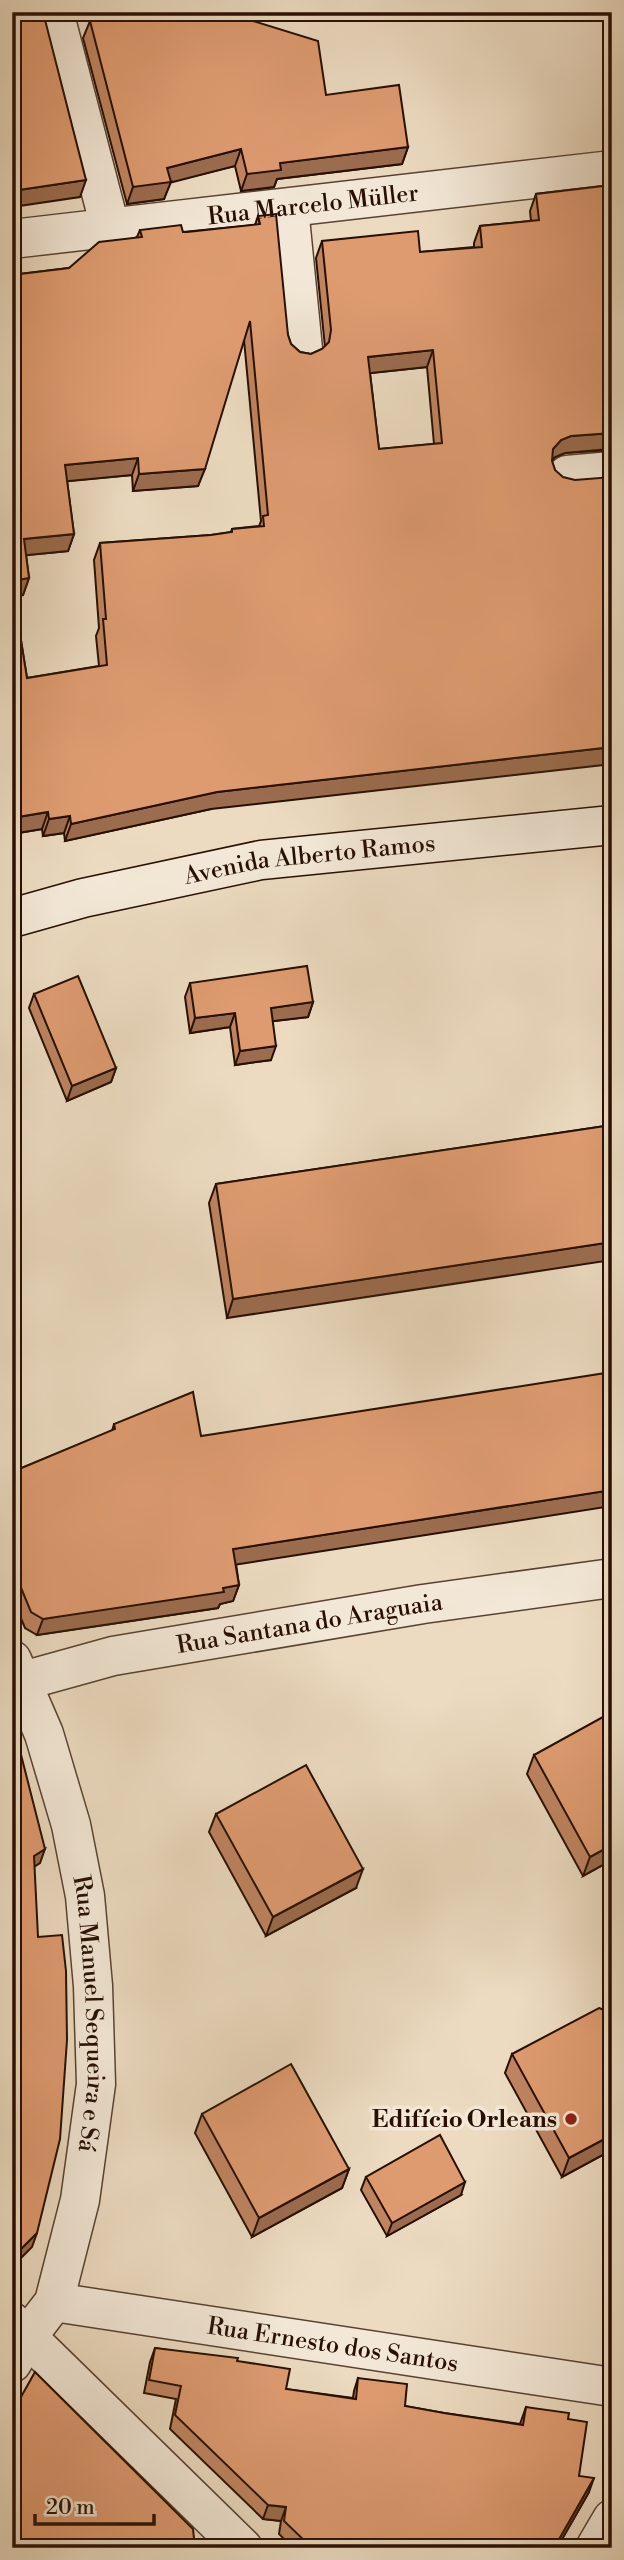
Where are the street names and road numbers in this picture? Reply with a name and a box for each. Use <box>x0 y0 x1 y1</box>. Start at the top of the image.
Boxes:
street label: Rua Marcelo Müller <box>206 178 420 232</box>
street label: Avenida Alberto Ramos <box>180 829 437 892</box>
street label: Rua Santana do Araguaia <box>174 1587 445 1661</box>
street label: Rua Manuel Sequeira e Sá <box>65 1873 110 2155</box>
street label: Rua Ernesto dos Santos <box>205 2312 460 2379</box>

